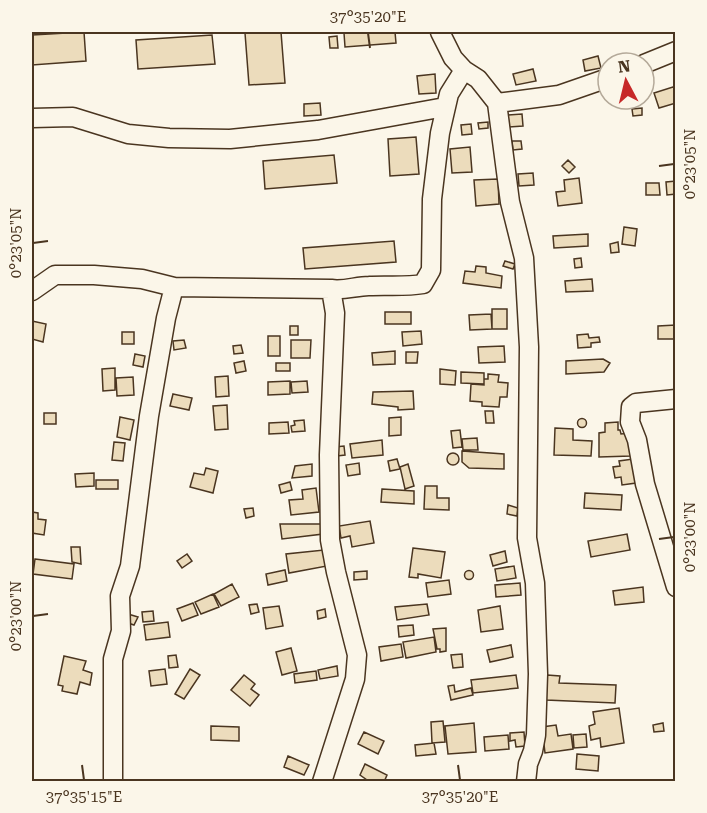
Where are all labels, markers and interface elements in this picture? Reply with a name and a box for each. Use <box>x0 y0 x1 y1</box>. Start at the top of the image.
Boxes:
text: 37°35'20"E <box>330 8 406 26</box>
north arrow <box>596 51 656 111</box>
text: N <box>617 56 632 77</box>
text: 0°23'05"N <box>681 129 699 199</box>
text: 0°23'05"N <box>7 208 25 278</box>
text: 0°23'00"N <box>681 502 699 572</box>
text: 0°23'00"N <box>7 581 25 651</box>
text: 37°35'15"E <box>46 788 122 806</box>
text: 37°35'20"E <box>422 788 498 806</box>

